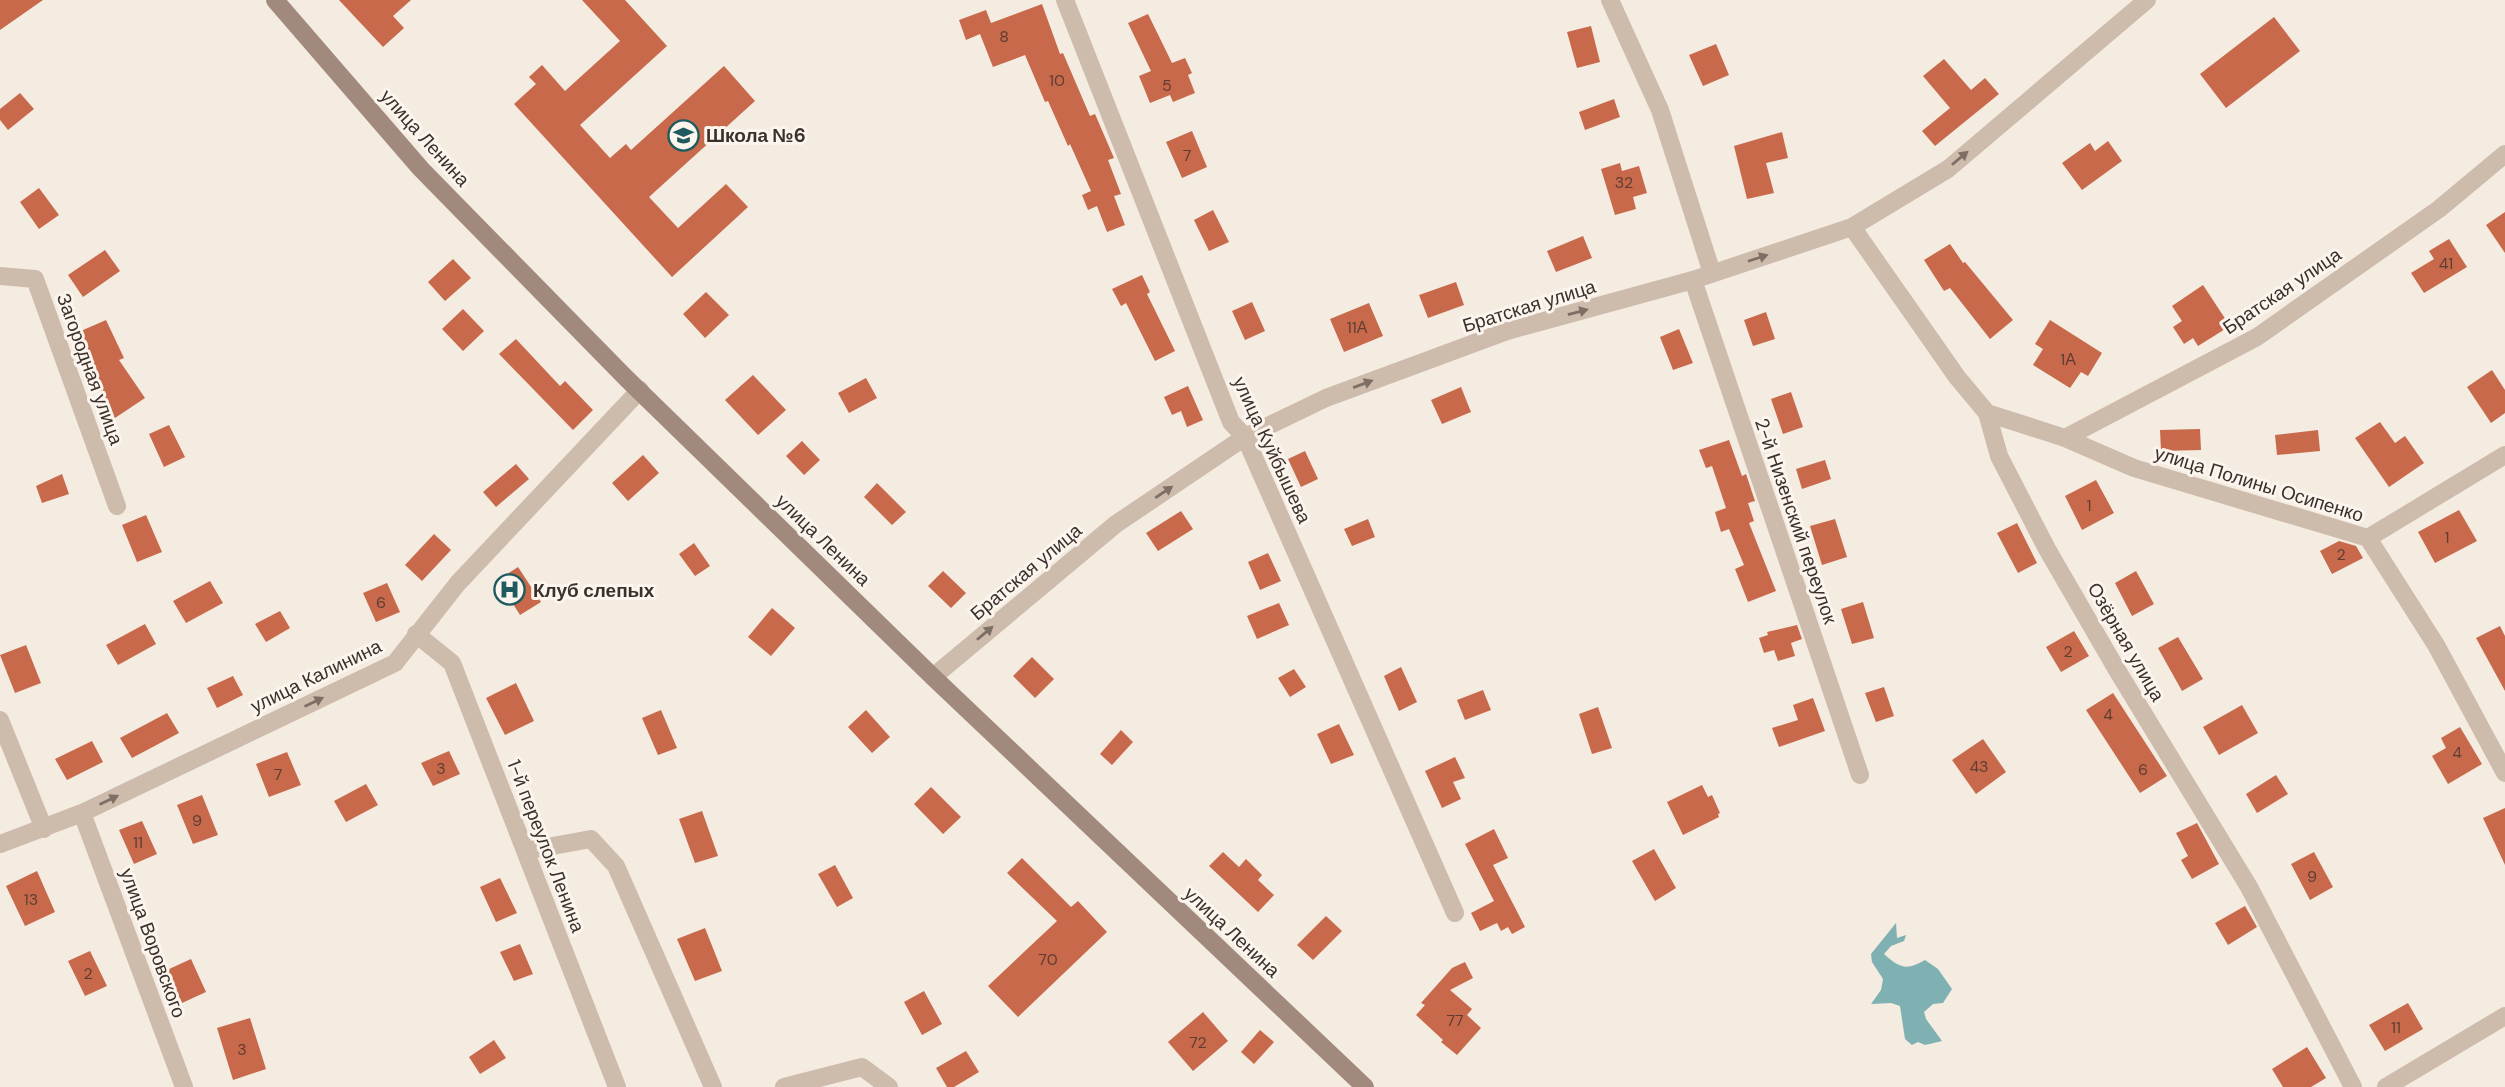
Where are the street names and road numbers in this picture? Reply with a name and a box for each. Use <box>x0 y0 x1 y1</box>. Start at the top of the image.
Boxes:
street label: улица Ленина <box>375 84 476 192</box>
street label: Братская улица <box>2218 242 2347 340</box>
street label: Братская улица <box>1459 274 1599 338</box>
street label: Загородная улица <box>51 290 129 449</box>
street label: улица Куйбышева <box>1227 373 1317 528</box>
street label: 2-й Низенский переулок <box>1749 415 1843 628</box>
street label: улица Полины Осипенко <box>2151 440 2367 528</box>
street label: улица Ленина <box>770 488 876 592</box>
street label: Братская улица <box>965 518 1087 626</box>
street label: Озёрная улица <box>2082 578 2170 706</box>
street label: улица Калинина <box>246 633 386 719</box>
street label: 1-й переулок Ленина <box>502 756 591 936</box>
street label: улица Воровского <box>114 865 192 1021</box>
street label: улица Ленина <box>1179 881 1286 983</box>

